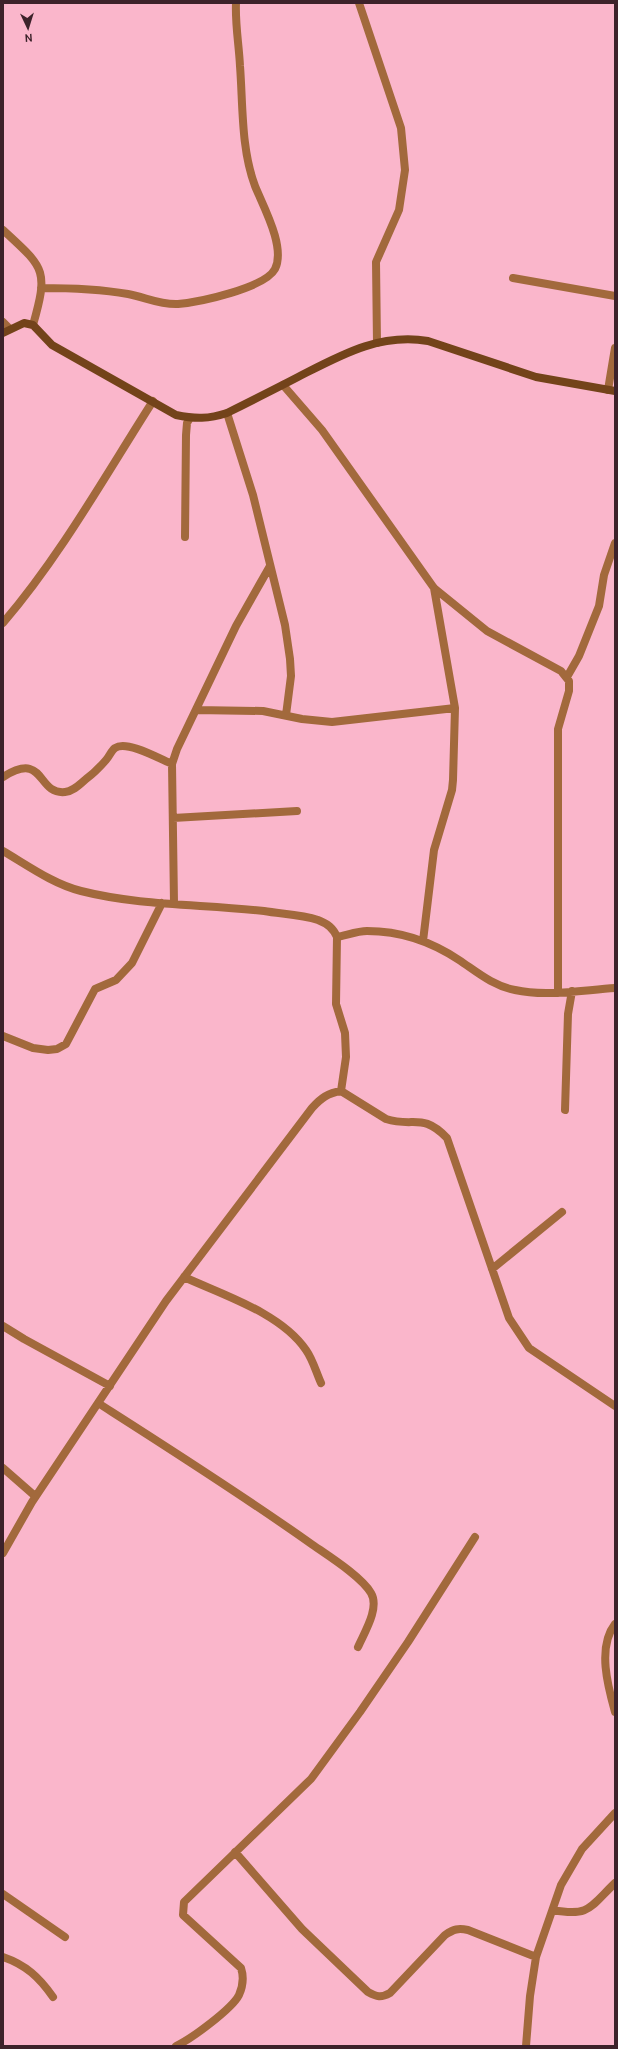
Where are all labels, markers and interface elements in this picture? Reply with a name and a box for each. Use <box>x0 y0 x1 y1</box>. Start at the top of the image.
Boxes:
north arrow <box>8 8 48 48</box>
text: N <box>24 31 33 45</box>

